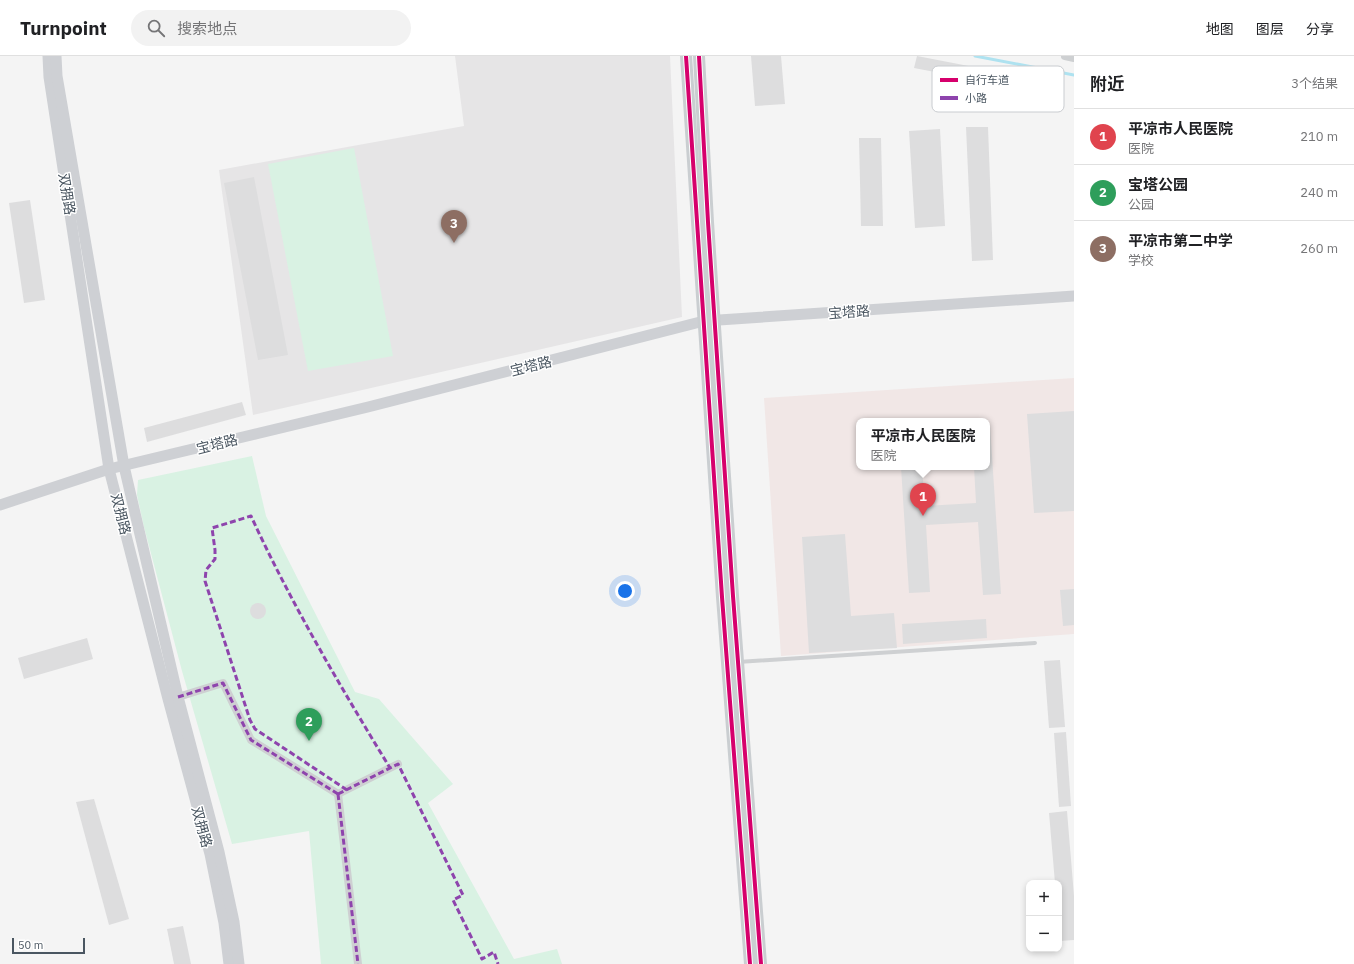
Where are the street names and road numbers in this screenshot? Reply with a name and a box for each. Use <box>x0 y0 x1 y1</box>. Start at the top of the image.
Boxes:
street label: 双拥路 <box>55 172 79 216</box>
street label: 宝塔路 <box>827 302 871 322</box>
street label: 宝塔路 <box>508 352 554 380</box>
street label: 宝塔路 <box>194 430 240 458</box>
street label: 双拥路 <box>107 491 135 537</box>
street label: 双拥路 <box>188 804 216 850</box>

